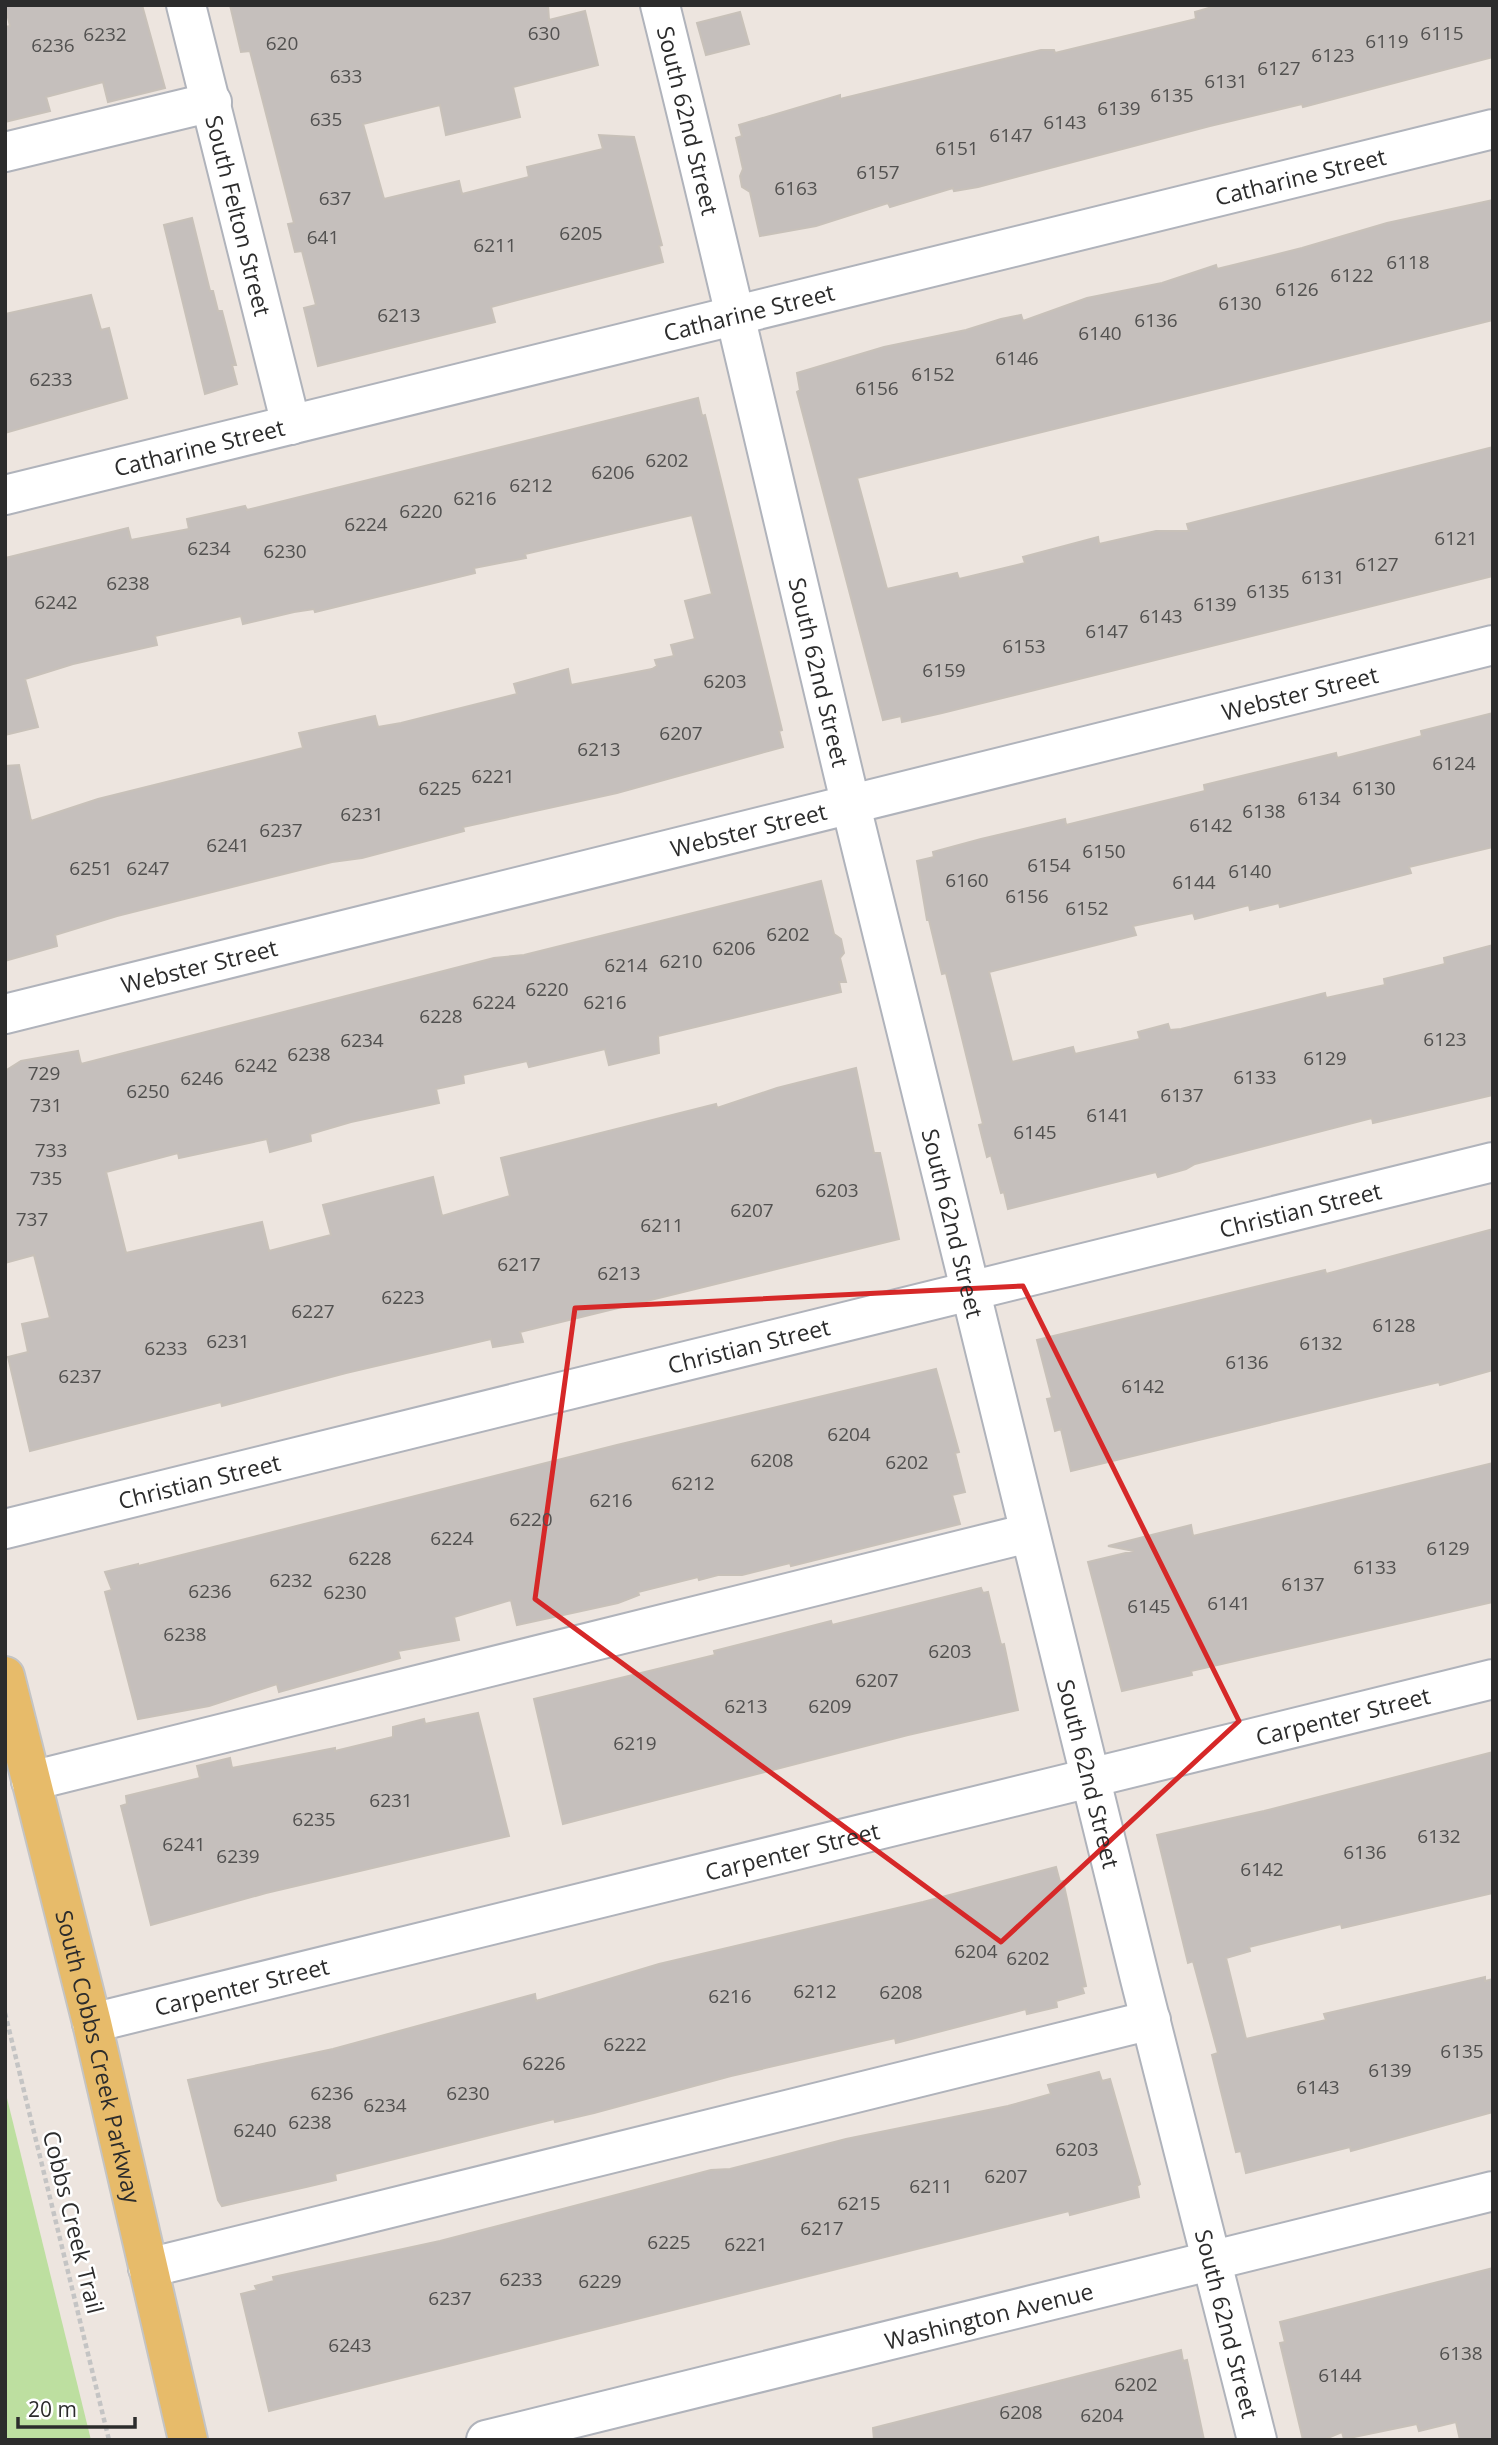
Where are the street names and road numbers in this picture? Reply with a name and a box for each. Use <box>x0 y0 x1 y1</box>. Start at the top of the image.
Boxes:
street label: South 62nd Street <box>650 23 727 218</box>
street label: South Felton Street <box>198 112 279 319</box>
street label: Catharine Street <box>1212 140 1389 213</box>
street label: Catharine Street <box>660 276 838 348</box>
street label: Catharine Street <box>110 411 288 484</box>
street label: South 62nd Street <box>781 574 857 770</box>
street label: Webster Street <box>1218 658 1381 728</box>
street label: Webster Street <box>667 795 830 864</box>
street label: Webster Street <box>118 931 281 1001</box>
street label: South 62nd Street <box>914 1125 991 1321</box>
street label: Christian Street <box>1216 1174 1385 1245</box>
street label: Christian Street <box>664 1310 833 1381</box>
street label: Christian Street <box>115 1446 284 1517</box>
street label: South 62nd Street <box>1050 1676 1128 1872</box>
street label: Carpenter Street <box>1252 1679 1433 1753</box>
street label: Carpenter Street <box>702 1814 883 1888</box>
street label: South Cobbs Creek Parkway <box>48 1907 149 2207</box>
street label: Carpenter Street <box>151 1949 332 2023</box>
street label: Cobbs Creek Trail <box>36 2127 112 2317</box>
street label: South 62nd Street <box>1188 2226 1267 2421</box>
street label: Washington Avenue <box>881 2274 1096 2357</box>

